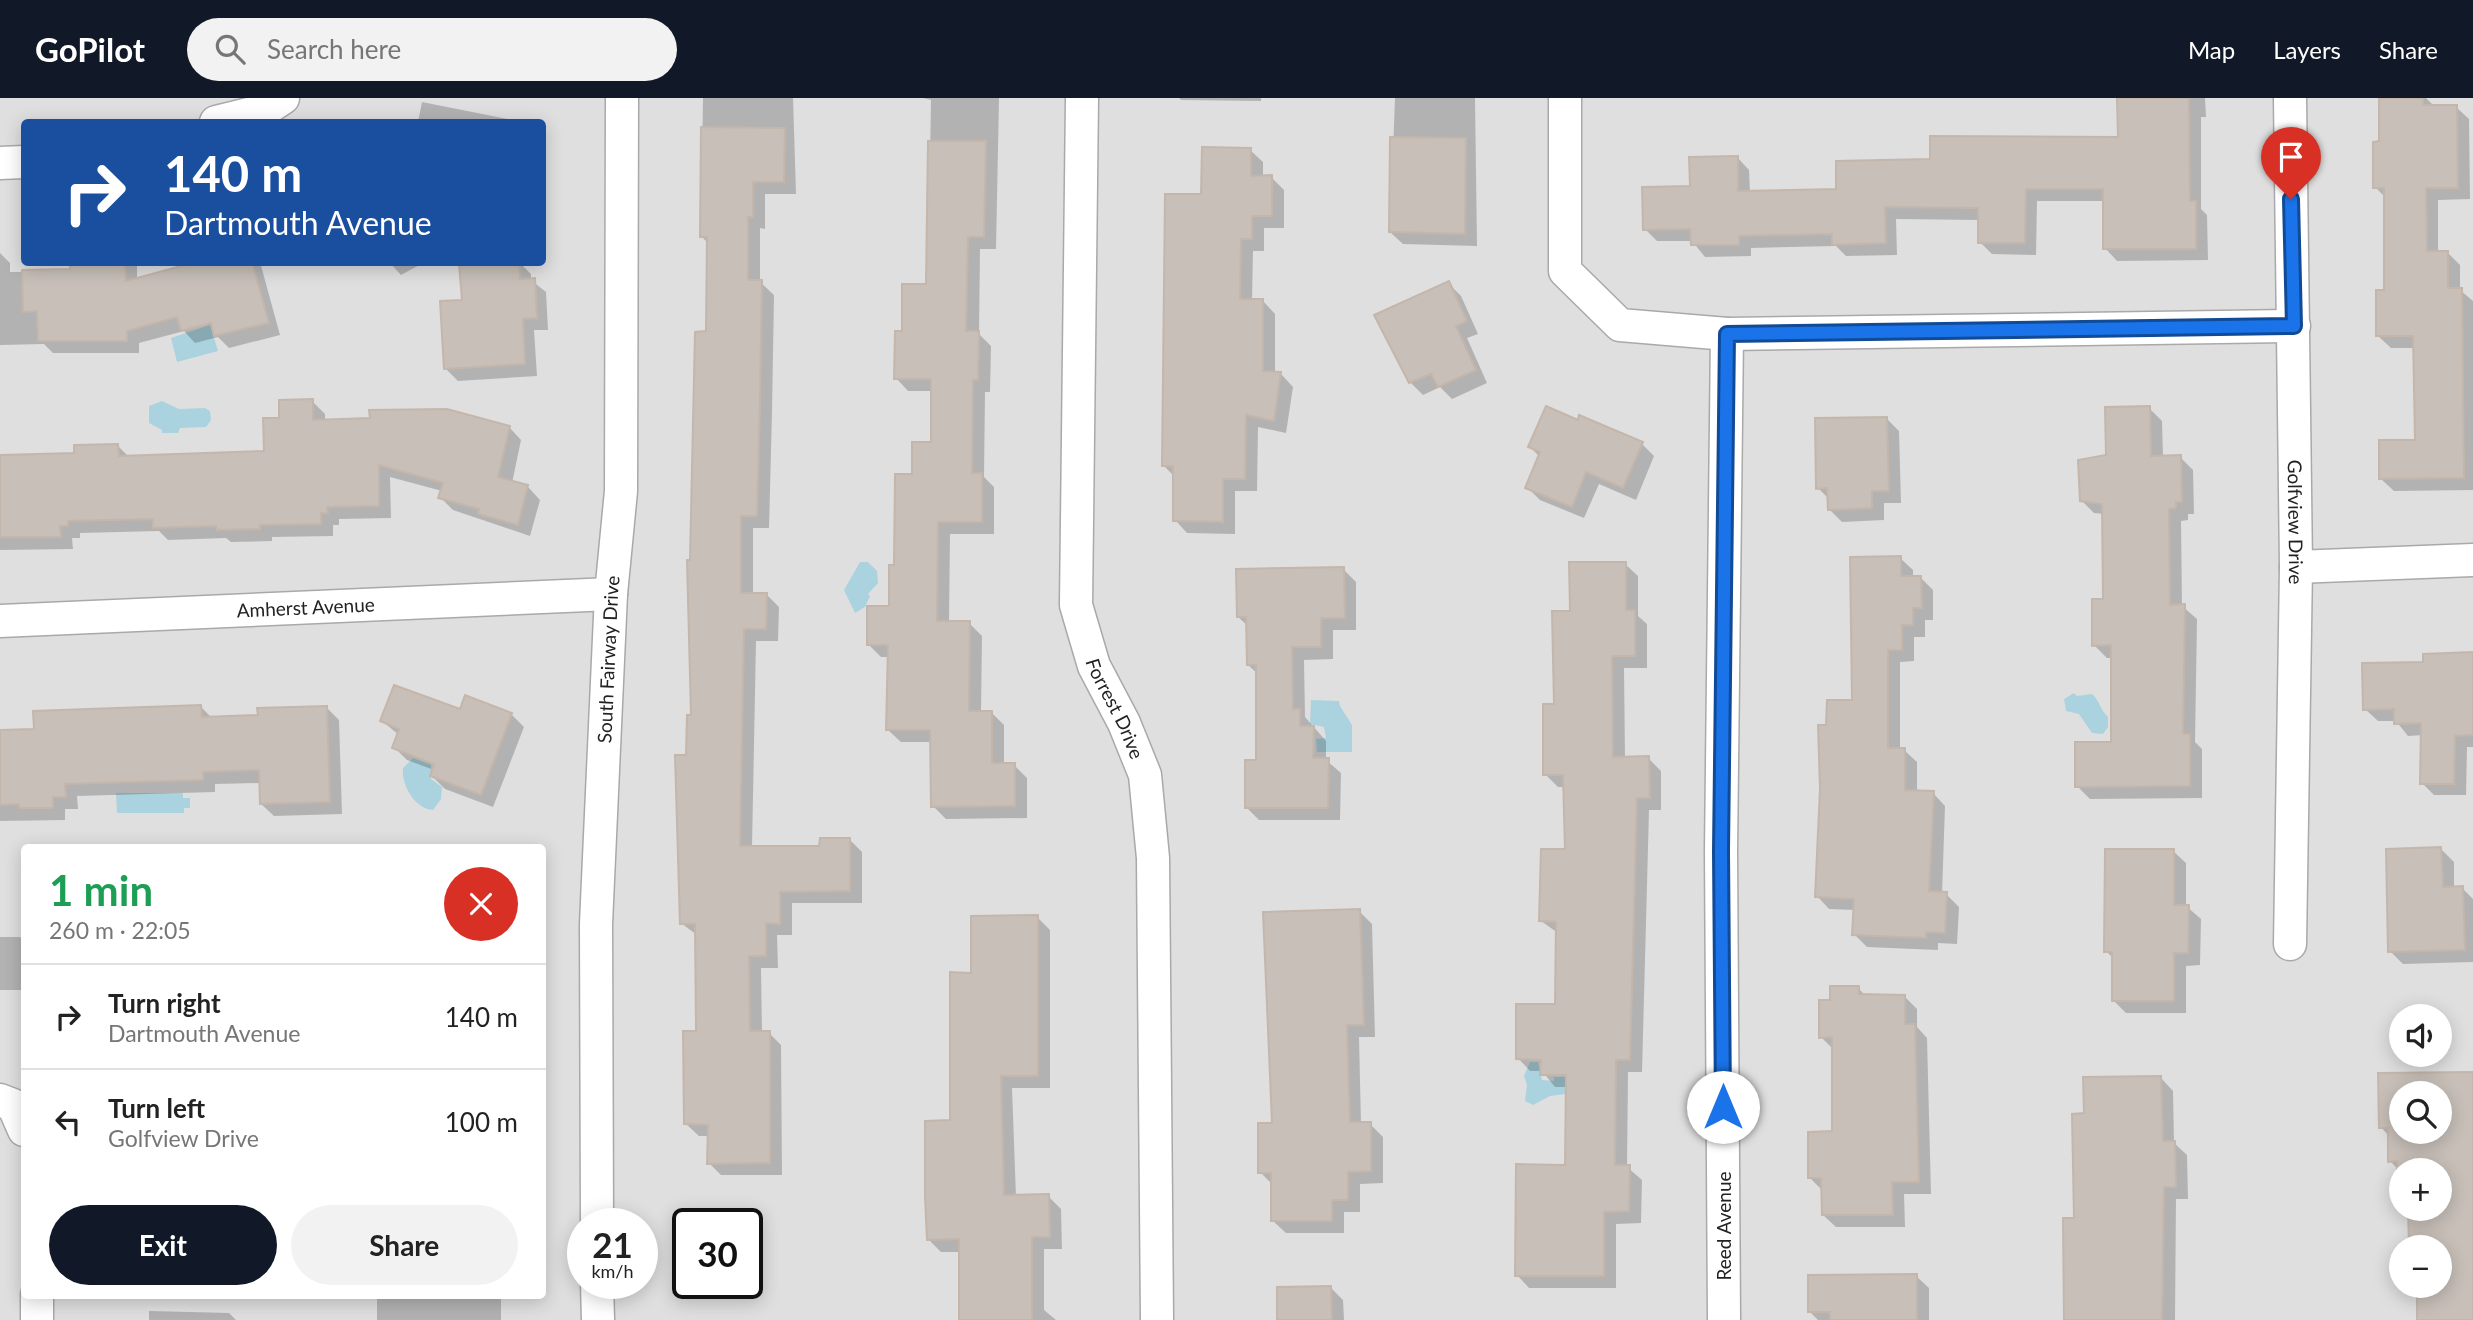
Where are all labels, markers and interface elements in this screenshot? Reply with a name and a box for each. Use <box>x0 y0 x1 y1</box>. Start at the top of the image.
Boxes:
search box <box>187 18 677 81</box>
text: GoPilot <box>35 29 145 69</box>
icon: search <box>211 30 249 68</box>
text: Search here <box>267 33 401 65</box>
text: Map <box>2188 35 2235 64</box>
text: Layers <box>2273 35 2341 64</box>
text: Share <box>2379 35 2438 64</box>
pin <box>2261 127 2321 199</box>
icon: arrive <box>2272 138 2310 176</box>
text: 140 m <box>164 144 302 202</box>
icon: right <box>49 147 140 238</box>
text: Dartmouth Avenue <box>164 203 432 242</box>
street label: Golfview Drive <box>2284 459 2308 585</box>
street label: South Fairway Drive <box>592 574 624 744</box>
street label: Amherst Avenue <box>236 592 375 622</box>
street label: Forrest Drive <box>1081 656 1149 762</box>
text: 1 min <box>49 865 153 915</box>
button: close <box>444 867 518 941</box>
text: 260 m · 22:05 <box>49 916 191 944</box>
text: Turn right <box>108 987 221 1019</box>
icon: right <box>49 998 87 1036</box>
text: 140 m <box>445 1001 518 1033</box>
map controls <box>2389 1004 2452 1298</box>
button: sound <box>2389 1004 2452 1067</box>
text: Dartmouth Avenue <box>108 1019 300 1047</box>
position arrow <box>1686 1070 1760 1144</box>
button: search <box>2389 1081 2452 1144</box>
text: Turn left <box>108 1092 205 1124</box>
icon: left <box>49 1103 87 1141</box>
text: 100 m <box>445 1106 518 1138</box>
text: Golfview Drive <box>108 1124 259 1152</box>
button: + <box>2389 1158 2452 1221</box>
street label: Reed Avenue <box>1712 1171 1735 1281</box>
button: Exit <box>49 1205 277 1285</box>
button: Share <box>291 1205 518 1285</box>
speed limit sign: 30 <box>672 1208 763 1299</box>
text: 21 <box>592 1223 633 1265</box>
button: − <box>2389 1235 2452 1298</box>
text: km/h <box>591 1260 634 1282</box>

